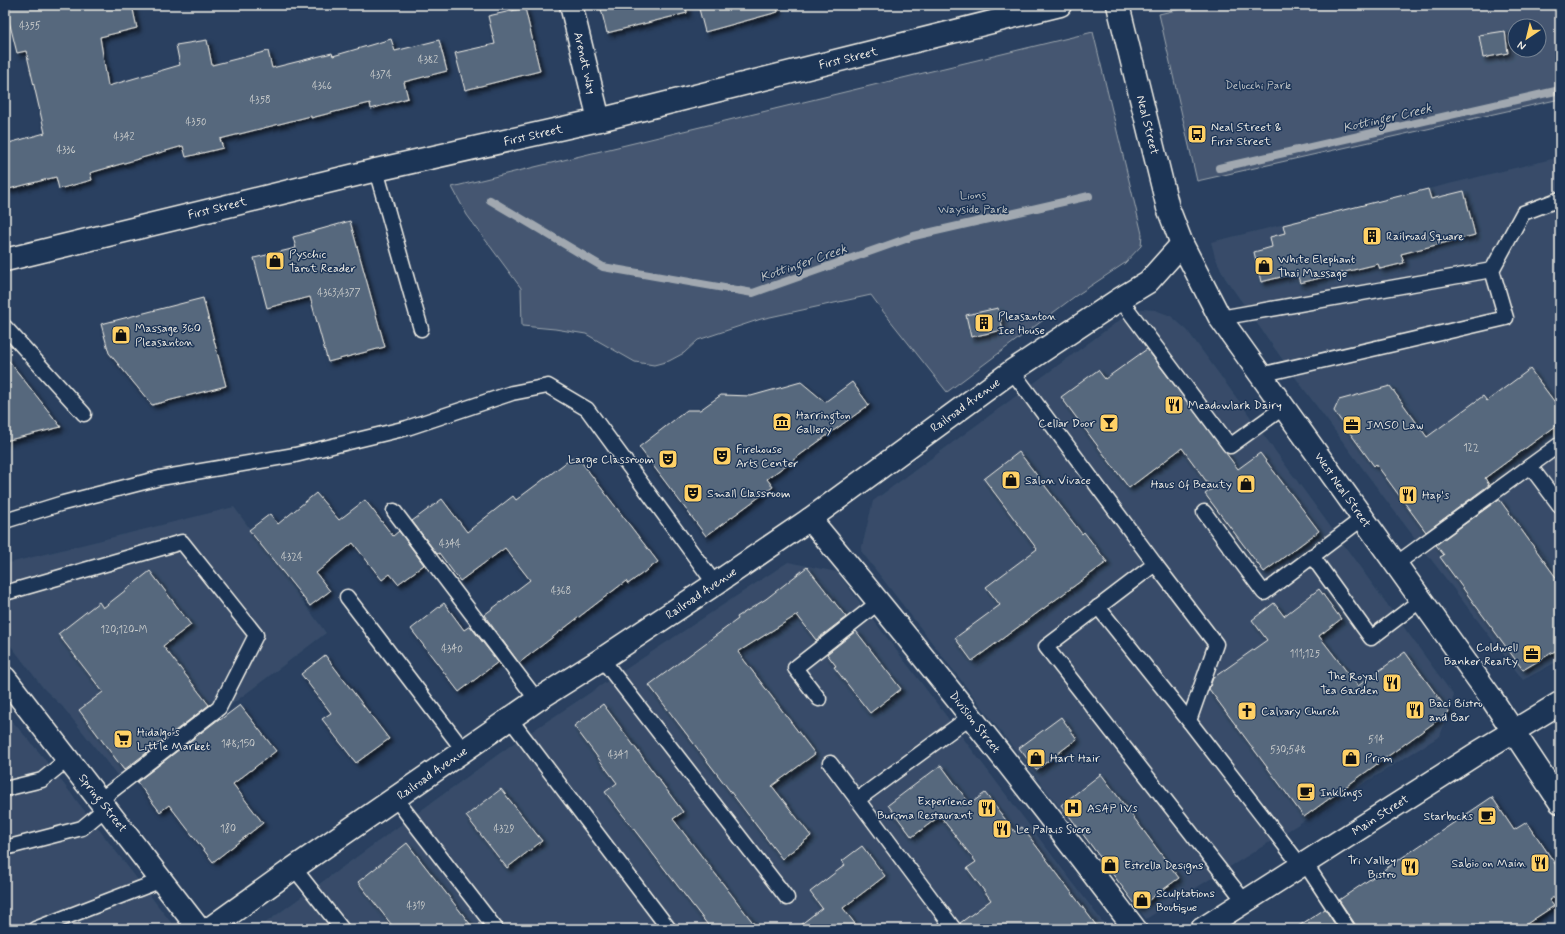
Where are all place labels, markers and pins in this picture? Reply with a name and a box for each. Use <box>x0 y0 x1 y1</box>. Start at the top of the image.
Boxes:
place label: Neal Street & First Street <box>1211 120 1282 150</box>
bus stop icon: Neal Street & First Street <box>1186 123 1208 145</box>
building icon: Railroad Square <box>1361 225 1383 247</box>
place label: Railroad Square <box>1386 229 1464 245</box>
place label: Pyschic Tarot Reader <box>289 247 356 277</box>
shop icon: Pyschic Tarot Reader <box>264 250 286 272</box>
place label: White Elephant Thai Massage <box>1278 252 1356 282</box>
shop icon: White Elephant Thai Massage <box>1253 255 1275 277</box>
place label: Pleasanton Ice House <box>998 309 1057 339</box>
building icon: Pleasanton Ice House <box>973 312 995 334</box>
place label: Massage 360 Pleasanton <box>135 321 201 351</box>
shop icon: Massage 360 Pleasanton <box>110 324 132 346</box>
restaurant icon: Meadowlark Dairy <box>1163 394 1185 416</box>
place label: Meadowlark Dairy <box>1188 398 1282 414</box>
place label: Harrington Gallery <box>796 408 851 438</box>
museum icon: Harrington Gallery <box>771 411 793 433</box>
bar icon: Cellar Door <box>1098 412 1120 434</box>
office icon: JMSO Law <box>1341 414 1363 436</box>
place label: Cellar Door <box>1038 416 1095 432</box>
place label: JMSO Law <box>1366 418 1423 434</box>
place label: Firehouse Arts Center <box>736 442 798 472</box>
theatre icon: Firehouse Arts Center <box>711 445 733 467</box>
theatre icon: Large Classroom <box>657 448 679 470</box>
place label: Large Classroom <box>568 452 654 468</box>
shop icon: Salon Vivace <box>1000 469 1022 491</box>
place label: Salon Vivace <box>1025 473 1091 489</box>
shop icon: Haus Of Beauty <box>1235 473 1257 495</box>
place label: Haus Of Beauty <box>1151 477 1232 493</box>
theatre icon: Small Classroom <box>682 482 704 504</box>
restaurant icon: Hap's <box>1397 484 1419 506</box>
place label: Small Classroom <box>707 486 790 502</box>
place label: Hap's <box>1422 488 1450 504</box>
place label: Coldwell Banker Realty <box>1444 640 1518 670</box>
office icon: Coldwell Banker Realty <box>1521 643 1543 665</box>
place label: The Royal Tea Garden <box>1320 669 1378 699</box>
restaurant icon: The Royal Tea Garden <box>1381 672 1403 694</box>
place label: Baci Bistro and Bar <box>1429 696 1483 726</box>
restaurant icon: Baci Bistro and Bar <box>1404 699 1426 721</box>
church icon: Calvary Church <box>1236 700 1258 722</box>
place label: Calvary Church <box>1261 704 1339 720</box>
place label: Hidalgo's Little Market <box>137 725 211 755</box>
supermarket icon: Hidalgo's Little Market <box>112 728 134 750</box>
shop icon: Hart Hair <box>1025 747 1047 769</box>
shop icon: Prim <box>1340 747 1362 769</box>
place label: Hart Hair <box>1050 751 1100 767</box>
place label: Prim <box>1365 751 1393 767</box>
cafe icon: Inklings <box>1295 781 1317 803</box>
place label: Inklings <box>1320 785 1363 802</box>
place label: Experience Burma Restaurant <box>877 794 973 824</box>
restaurant icon: Experience Burma Restaurant <box>976 797 998 819</box>
hospital icon: ASAP IVs <box>1062 797 1084 819</box>
place label: ASAP IVs <box>1087 801 1138 817</box>
cafe icon: Starbucks <box>1476 805 1498 827</box>
place label: Starbucks <box>1423 809 1474 825</box>
restaurant icon: Le Palais Sucre <box>991 818 1013 840</box>
place label: Le Palais Sucre <box>1016 822 1091 838</box>
restaurant icon: Sabio on Main <box>1529 852 1551 874</box>
place label: Tri Valley Bistro <box>1348 853 1396 883</box>
shop icon: Estrella Designs <box>1099 854 1121 876</box>
restaurant icon: Tri Valley Bistro <box>1399 856 1421 878</box>
place label: Sabio on Main <box>1452 856 1527 872</box>
place label: Estrella Designs <box>1124 858 1203 874</box>
place label: Sculptations Boutique <box>1156 886 1215 916</box>
shop icon: Sculptations Boutique <box>1131 889 1153 911</box>

